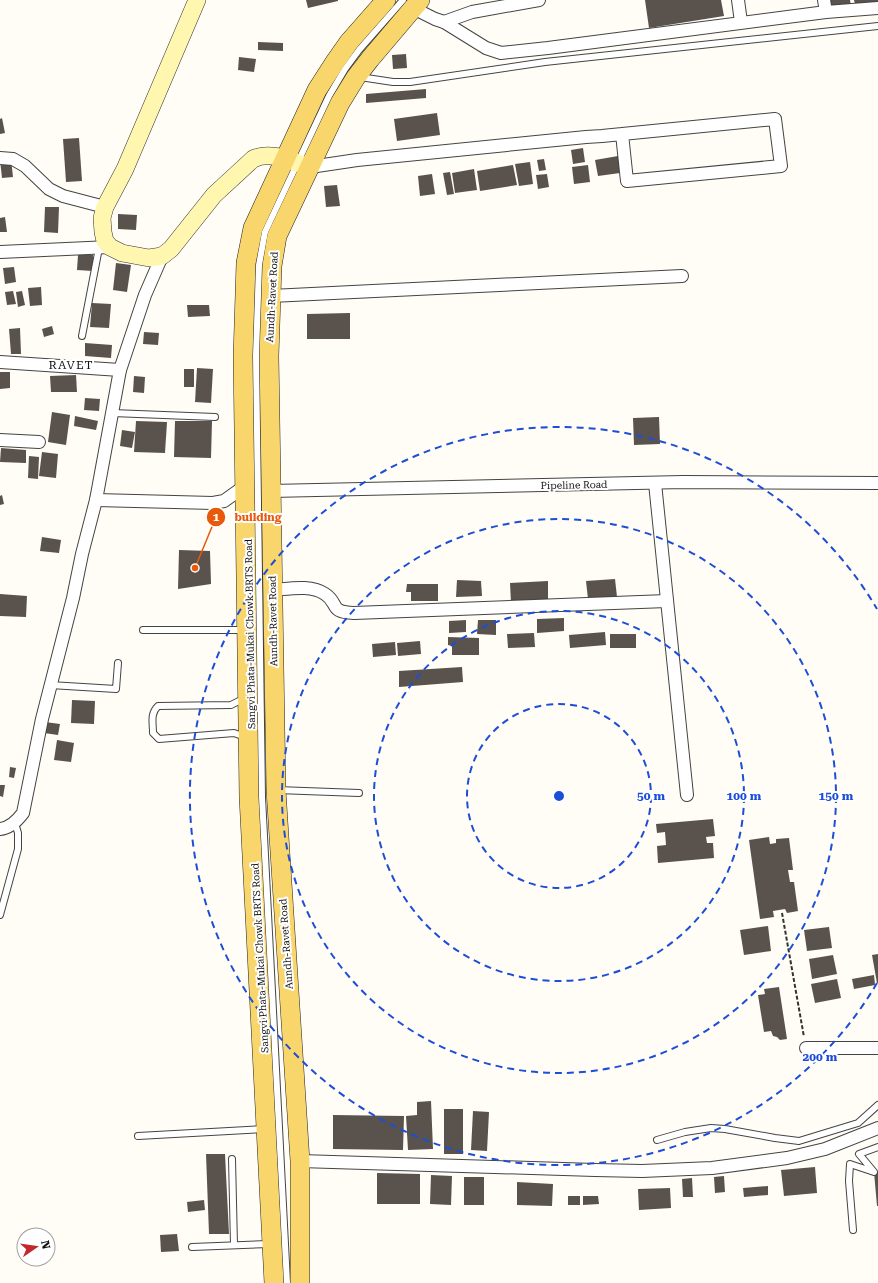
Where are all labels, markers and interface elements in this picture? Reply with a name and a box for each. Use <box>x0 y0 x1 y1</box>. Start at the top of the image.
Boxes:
street label: Aundh-Ravet Road <box>264 251 280 343</box>
district label: RAVET <box>48 358 94 372</box>
street label: Pipeline Road <box>540 479 608 491</box>
callout: building <box>206 506 289 529</box>
text: 1 <box>213 510 220 524</box>
text: building <box>234 511 282 524</box>
street label: Sangvi Phata-Mukai Chowk BRTS Road <box>243 538 257 729</box>
street label: Aundh-Ravet Road <box>267 575 279 666</box>
centre of rings <box>552 789 566 803</box>
text: 50 m <box>637 789 665 803</box>
text: 100 m <box>727 789 762 803</box>
text: 150 m <box>819 789 854 803</box>
street label: Sangvi Phata-Mukai Chowk BRTS Road <box>250 862 270 1053</box>
street label: Aundh-Ravet Road <box>277 898 295 990</box>
text: 200 m <box>803 1050 838 1064</box>
north arrow <box>16 1227 56 1267</box>
text: N <box>38 1239 53 1251</box>

